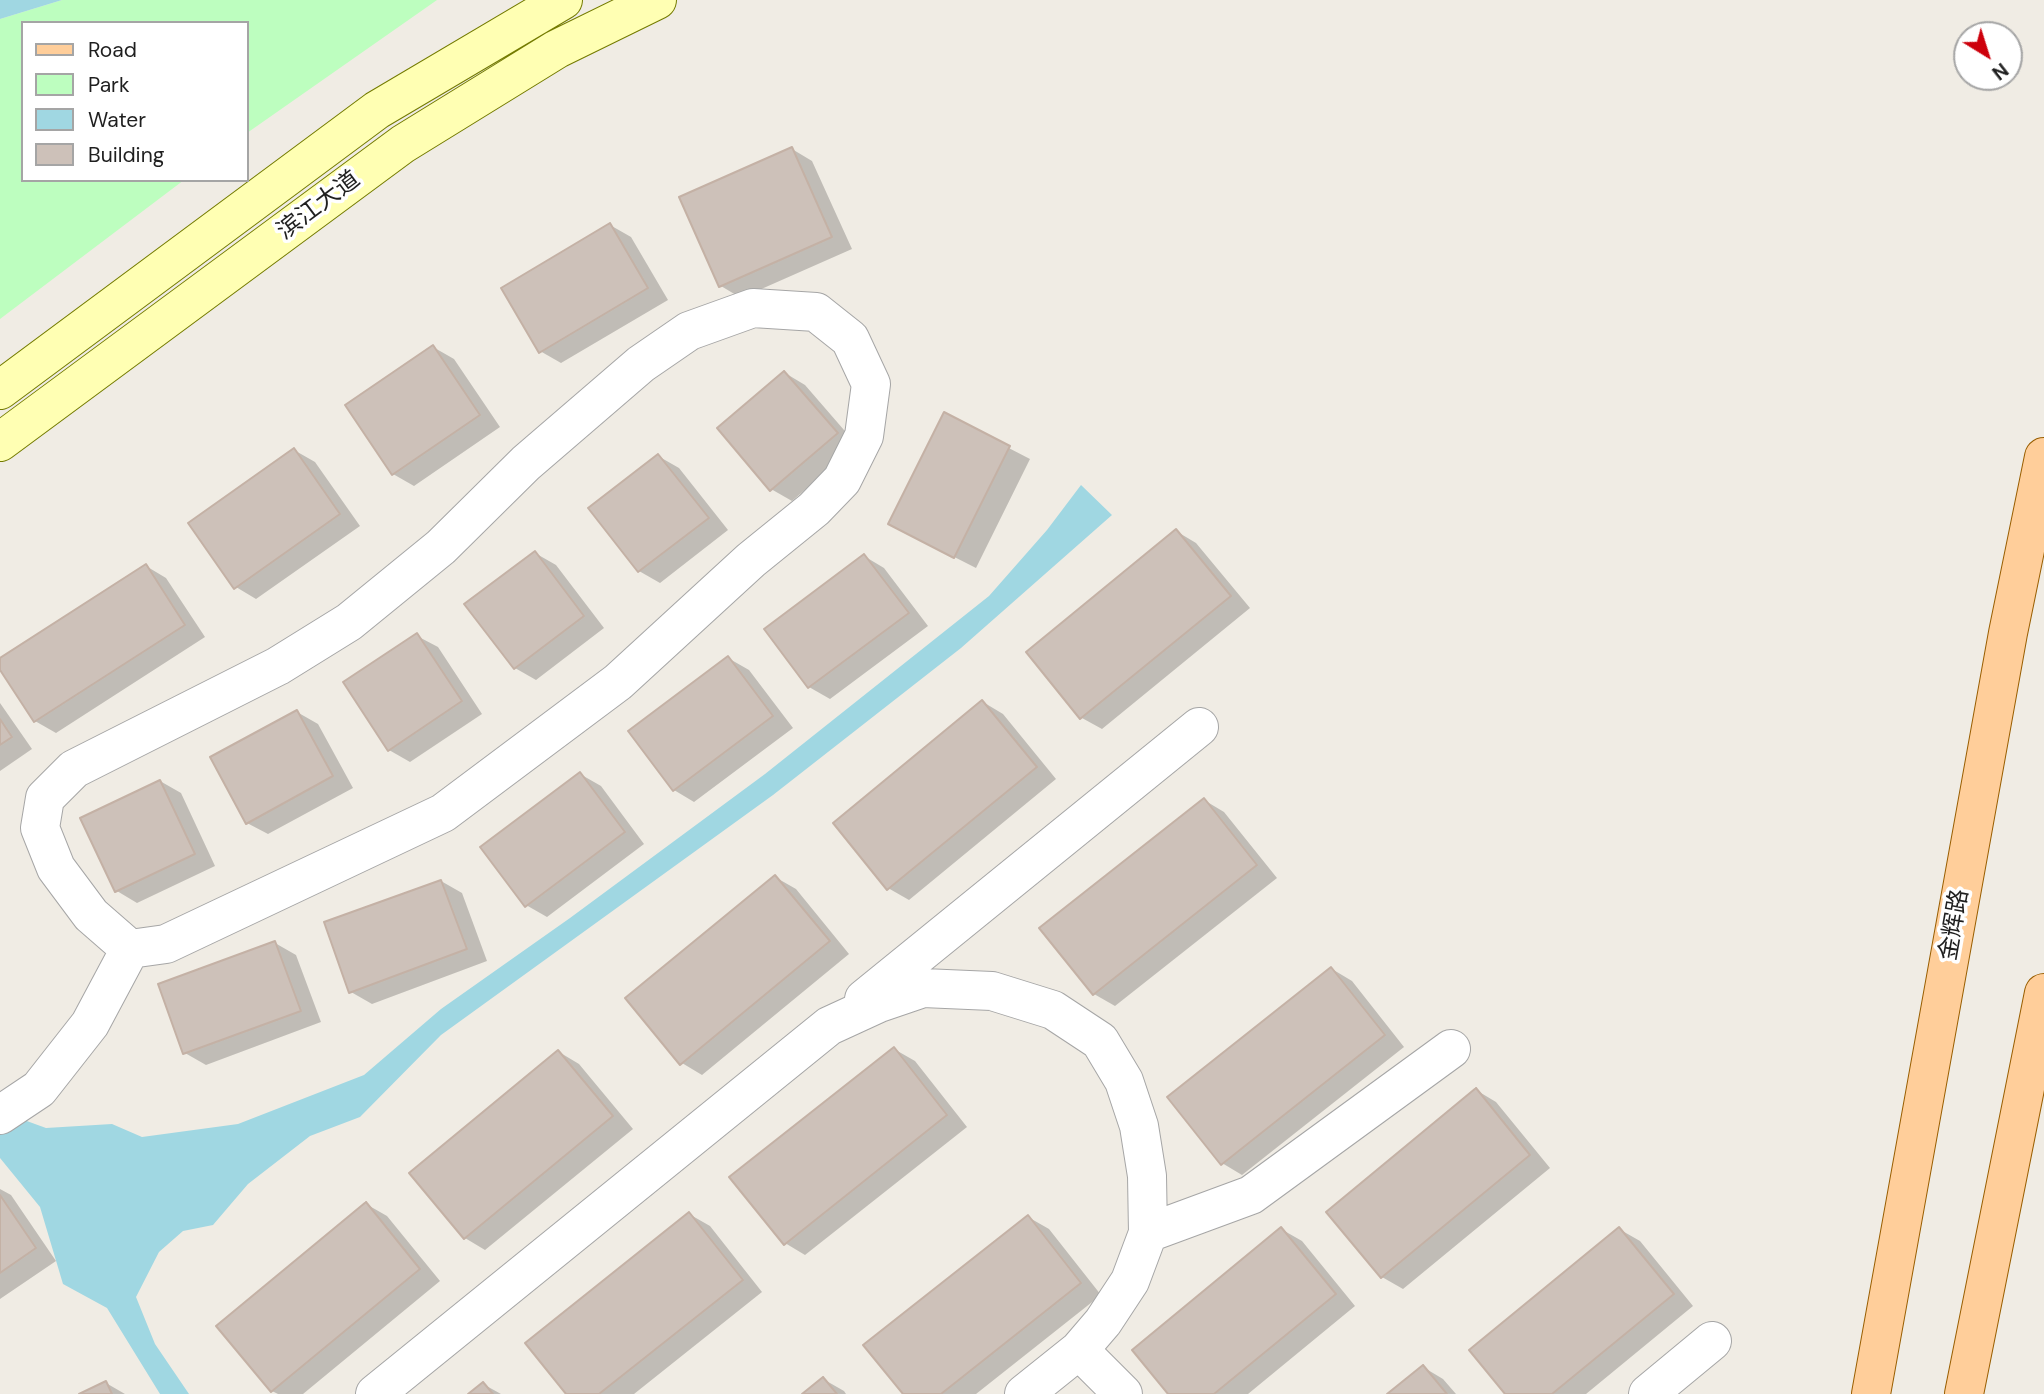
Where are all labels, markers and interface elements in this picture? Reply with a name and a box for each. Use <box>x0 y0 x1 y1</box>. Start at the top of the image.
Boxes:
legend <box>21 21 248 182</box>
north arrow <box>1953 21 2023 91</box>
text: Road <box>88 36 137 64</box>
text: N <box>1987 57 2013 85</box>
text: Park <box>88 71 129 99</box>
text: Water <box>88 106 146 134</box>
text: Building <box>88 141 164 169</box>
street label: 滨江大道 <box>272 166 366 246</box>
street label: 金辉路 <box>1935 887 1975 963</box>

